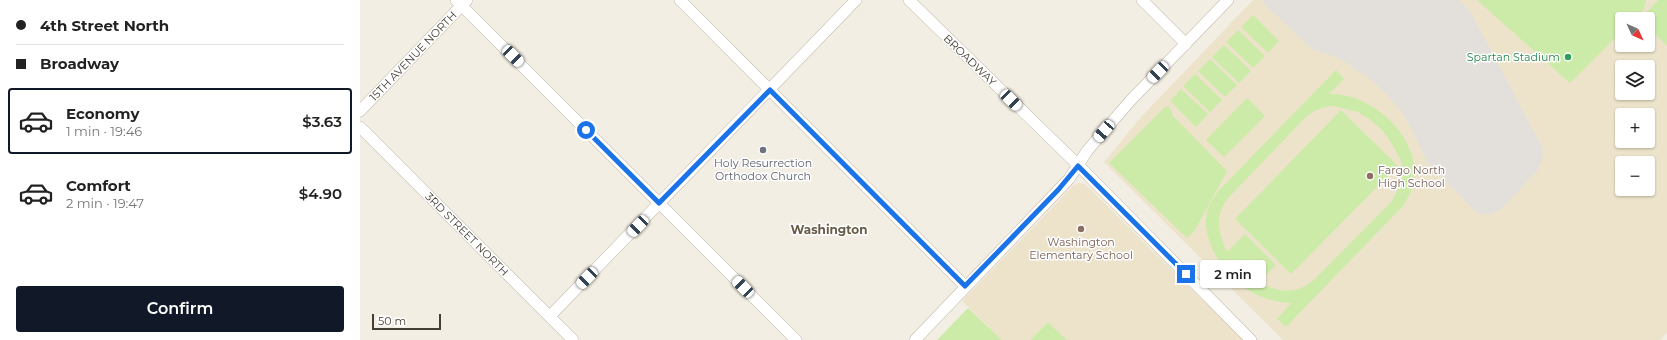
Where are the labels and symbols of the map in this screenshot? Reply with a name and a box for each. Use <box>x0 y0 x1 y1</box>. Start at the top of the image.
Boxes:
street label: 15TH AVENUE NORTH <box>366 8 460 104</box>
north arrow <box>1615 12 1655 52</box>
street label: BROADWAY <box>941 31 999 89</box>
car <box>500 43 526 69</box>
place label: Spartan Stadium <box>1467 50 1560 64</box>
marker: Spartan Stadium <box>1563 52 1573 62</box>
car <box>1145 59 1171 85</box>
car <box>998 87 1024 113</box>
car <box>1092 118 1116 144</box>
route start <box>577 121 595 139</box>
marker: Holy Resurrection Orthodox Church <box>758 145 768 155</box>
place label: Holy Resurrection Orthodox Church <box>714 156 812 183</box>
place label: Fargo North High School <box>1378 163 1445 190</box>
marker: Fargo North High School <box>1365 171 1375 181</box>
street label: 3RD STREET NORTH <box>422 189 512 279</box>
car <box>625 213 651 239</box>
district label: Washington <box>791 222 867 237</box>
marker: Washington Elementary School <box>1076 224 1086 234</box>
place label: Washington Elementary School <box>1029 235 1133 262</box>
callout: 2 min <box>1200 260 1266 288</box>
car <box>574 265 600 291</box>
route end <box>1177 265 1195 283</box>
car <box>730 274 756 300</box>
scale bar <box>372 312 441 331</box>

